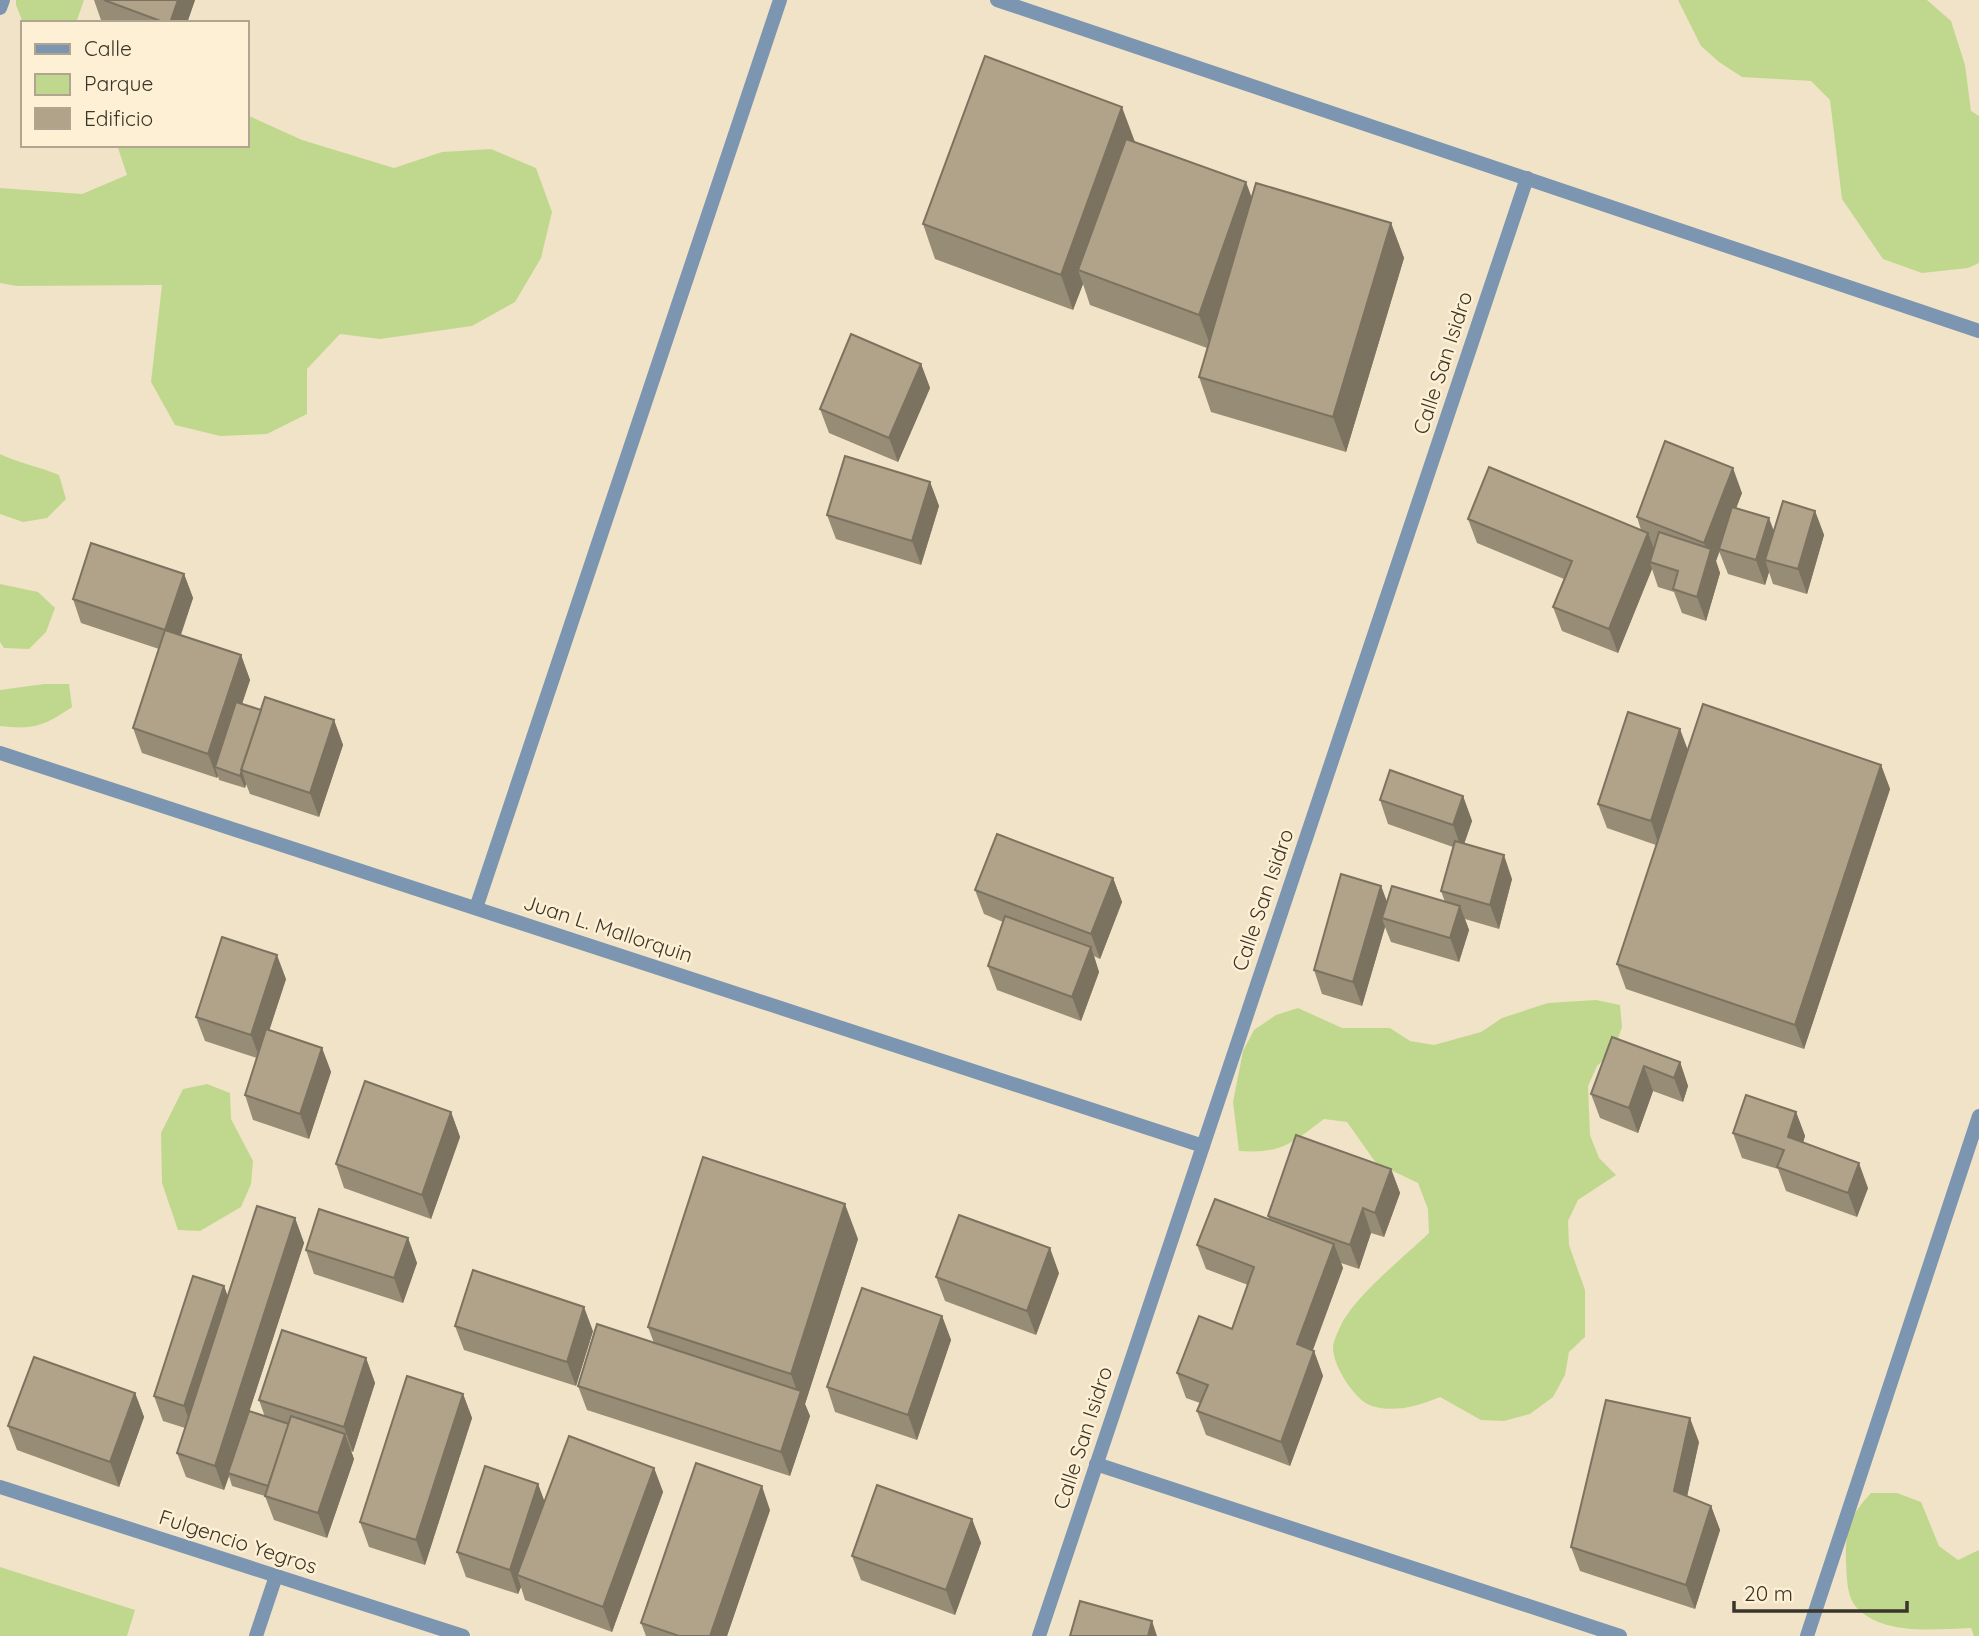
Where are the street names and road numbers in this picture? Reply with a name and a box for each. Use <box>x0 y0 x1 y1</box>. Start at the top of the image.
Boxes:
street label: Calle San Isidro <box>1407 288 1477 437</box>
street label: Calle San Isidro <box>1226 825 1299 974</box>
street label: Juan L. Mallorquin <box>520 888 696 968</box>
street label: Calle San Isidro <box>1047 1363 1117 1512</box>
street label: Fulgencio Yegros <box>156 1503 321 1579</box>

